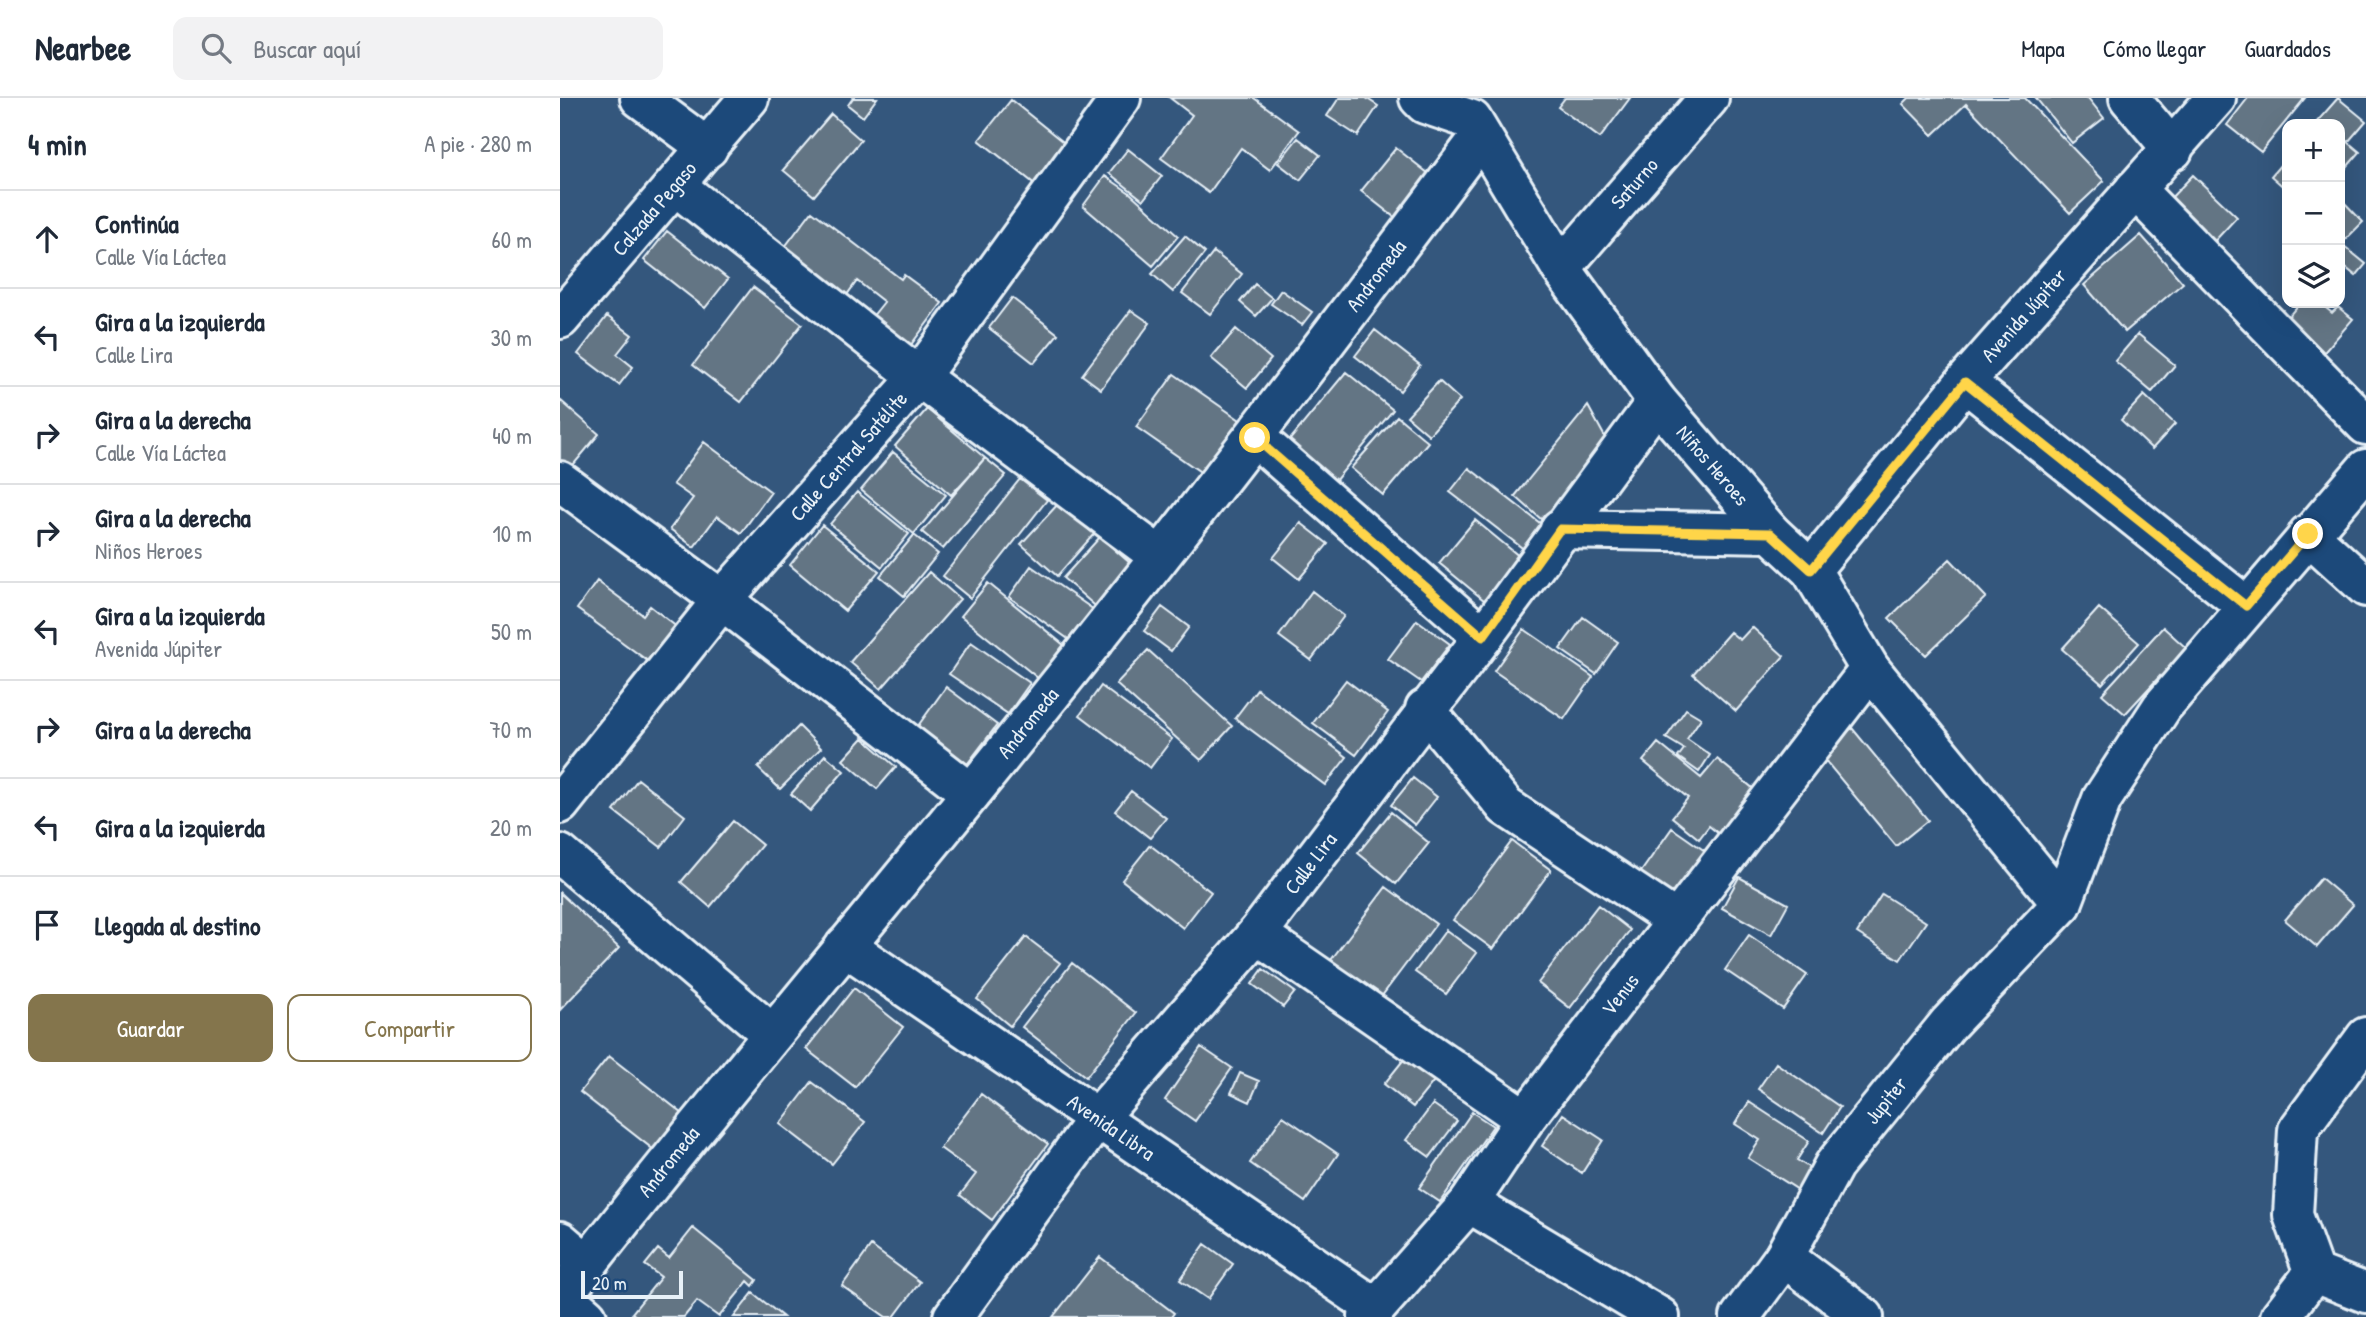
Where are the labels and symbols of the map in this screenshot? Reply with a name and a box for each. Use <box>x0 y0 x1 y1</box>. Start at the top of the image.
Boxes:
street label: Saturno <box>1604 151 1665 215</box>
street label: Calzada Pegaso <box>605 155 703 262</box>
street label: Andromeda <box>1339 233 1413 318</box>
street label: Avenida Júpiter <box>1974 262 2073 368</box>
street label: Calle Central Satélite <box>783 385 914 527</box>
street label: Niños Heroes <box>1670 419 1756 512</box>
route start <box>1239 422 1270 453</box>
route end <box>2292 518 2323 549</box>
street label: Andromeda <box>990 681 1065 765</box>
street label: Calle Lira <box>1277 826 1343 900</box>
street label: Venus <box>1594 967 1646 1021</box>
street label: Jupiter <box>1858 1070 1914 1130</box>
street label: Avenida Libra <box>1062 1087 1161 1167</box>
street label: Andromeda <box>631 1120 706 1203</box>
scale bar <box>581 1268 682 1300</box>

